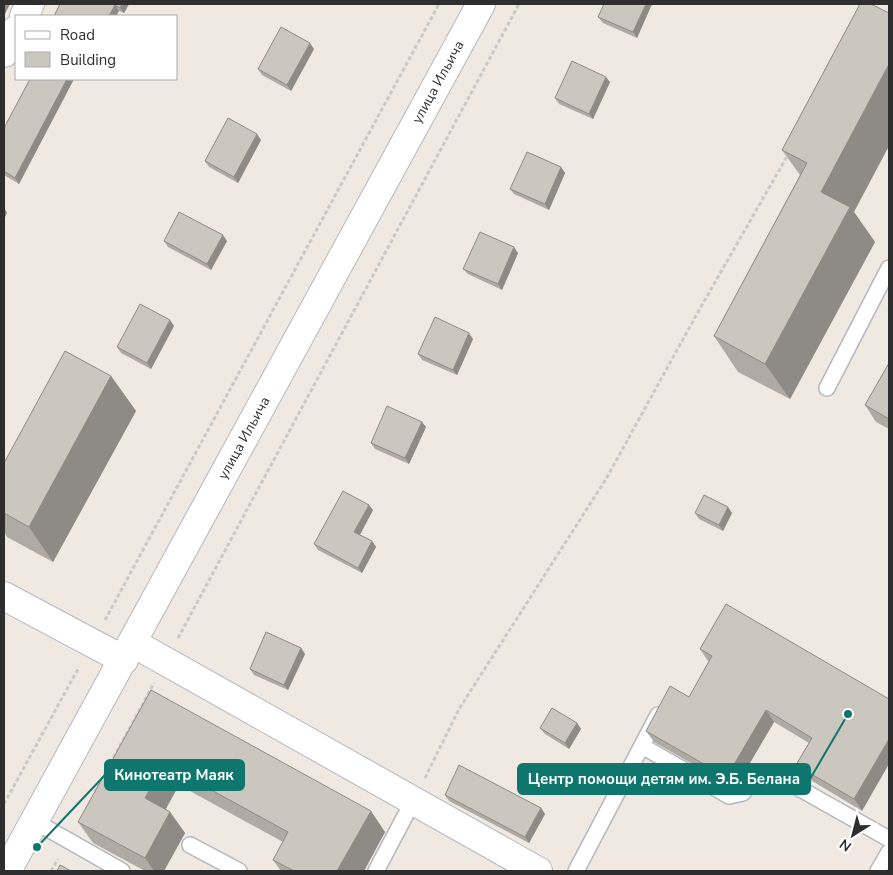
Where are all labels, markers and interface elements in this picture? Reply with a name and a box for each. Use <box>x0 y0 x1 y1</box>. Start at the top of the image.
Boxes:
legend <box>15 15 178 80</box>
text: Road <box>60 25 95 45</box>
street label: улица Ильича <box>407 37 469 127</box>
text: Building <box>60 50 116 70</box>
street label: улица Ильича <box>213 393 275 483</box>
callout: Кинотеатр Маяк <box>105 760 244 790</box>
callout: Центр помощи детям им. Э.Б. Белана <box>518 764 810 794</box>
text: Кинотеатр Маяк <box>114 765 234 785</box>
text: Центр помощи детям им. Э.Б. Белана <box>528 769 800 789</box>
north arrow <box>828 810 878 860</box>
text: N <box>836 834 855 856</box>

